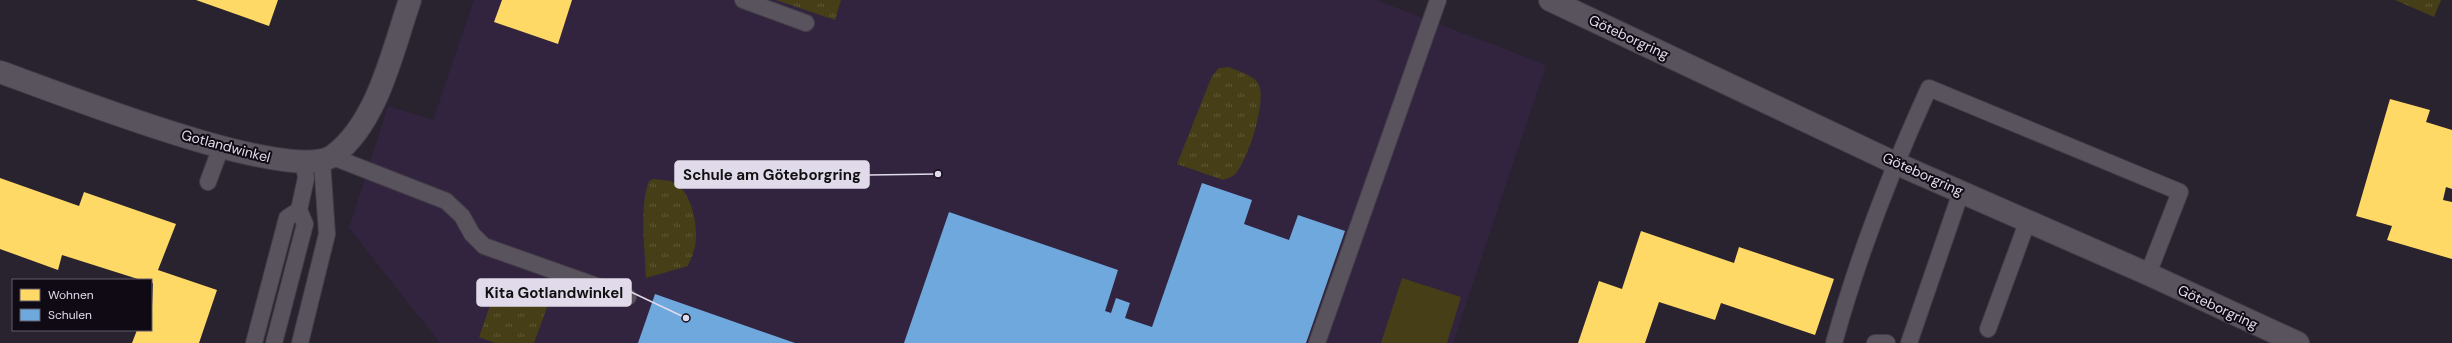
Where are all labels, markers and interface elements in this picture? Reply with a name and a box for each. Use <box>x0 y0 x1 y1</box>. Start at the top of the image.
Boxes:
street label: Göteborgring <box>1586 11 1672 63</box>
street label: Gotlandwinkel <box>180 125 272 167</box>
street label: Göteborgring <box>1880 148 1966 200</box>
callout: Schule am Göteborgring <box>675 161 869 188</box>
text: Schule am Göteborgring <box>683 165 861 185</box>
legend <box>12 279 152 331</box>
callout: Kita Gotlandwinkel <box>477 279 631 306</box>
street label: Göteborgring <box>2175 281 2261 333</box>
text: Kita Gotlandwinkel <box>485 283 623 303</box>
text: Wohnen <box>48 287 94 303</box>
text: Schulen <box>48 307 92 323</box>

